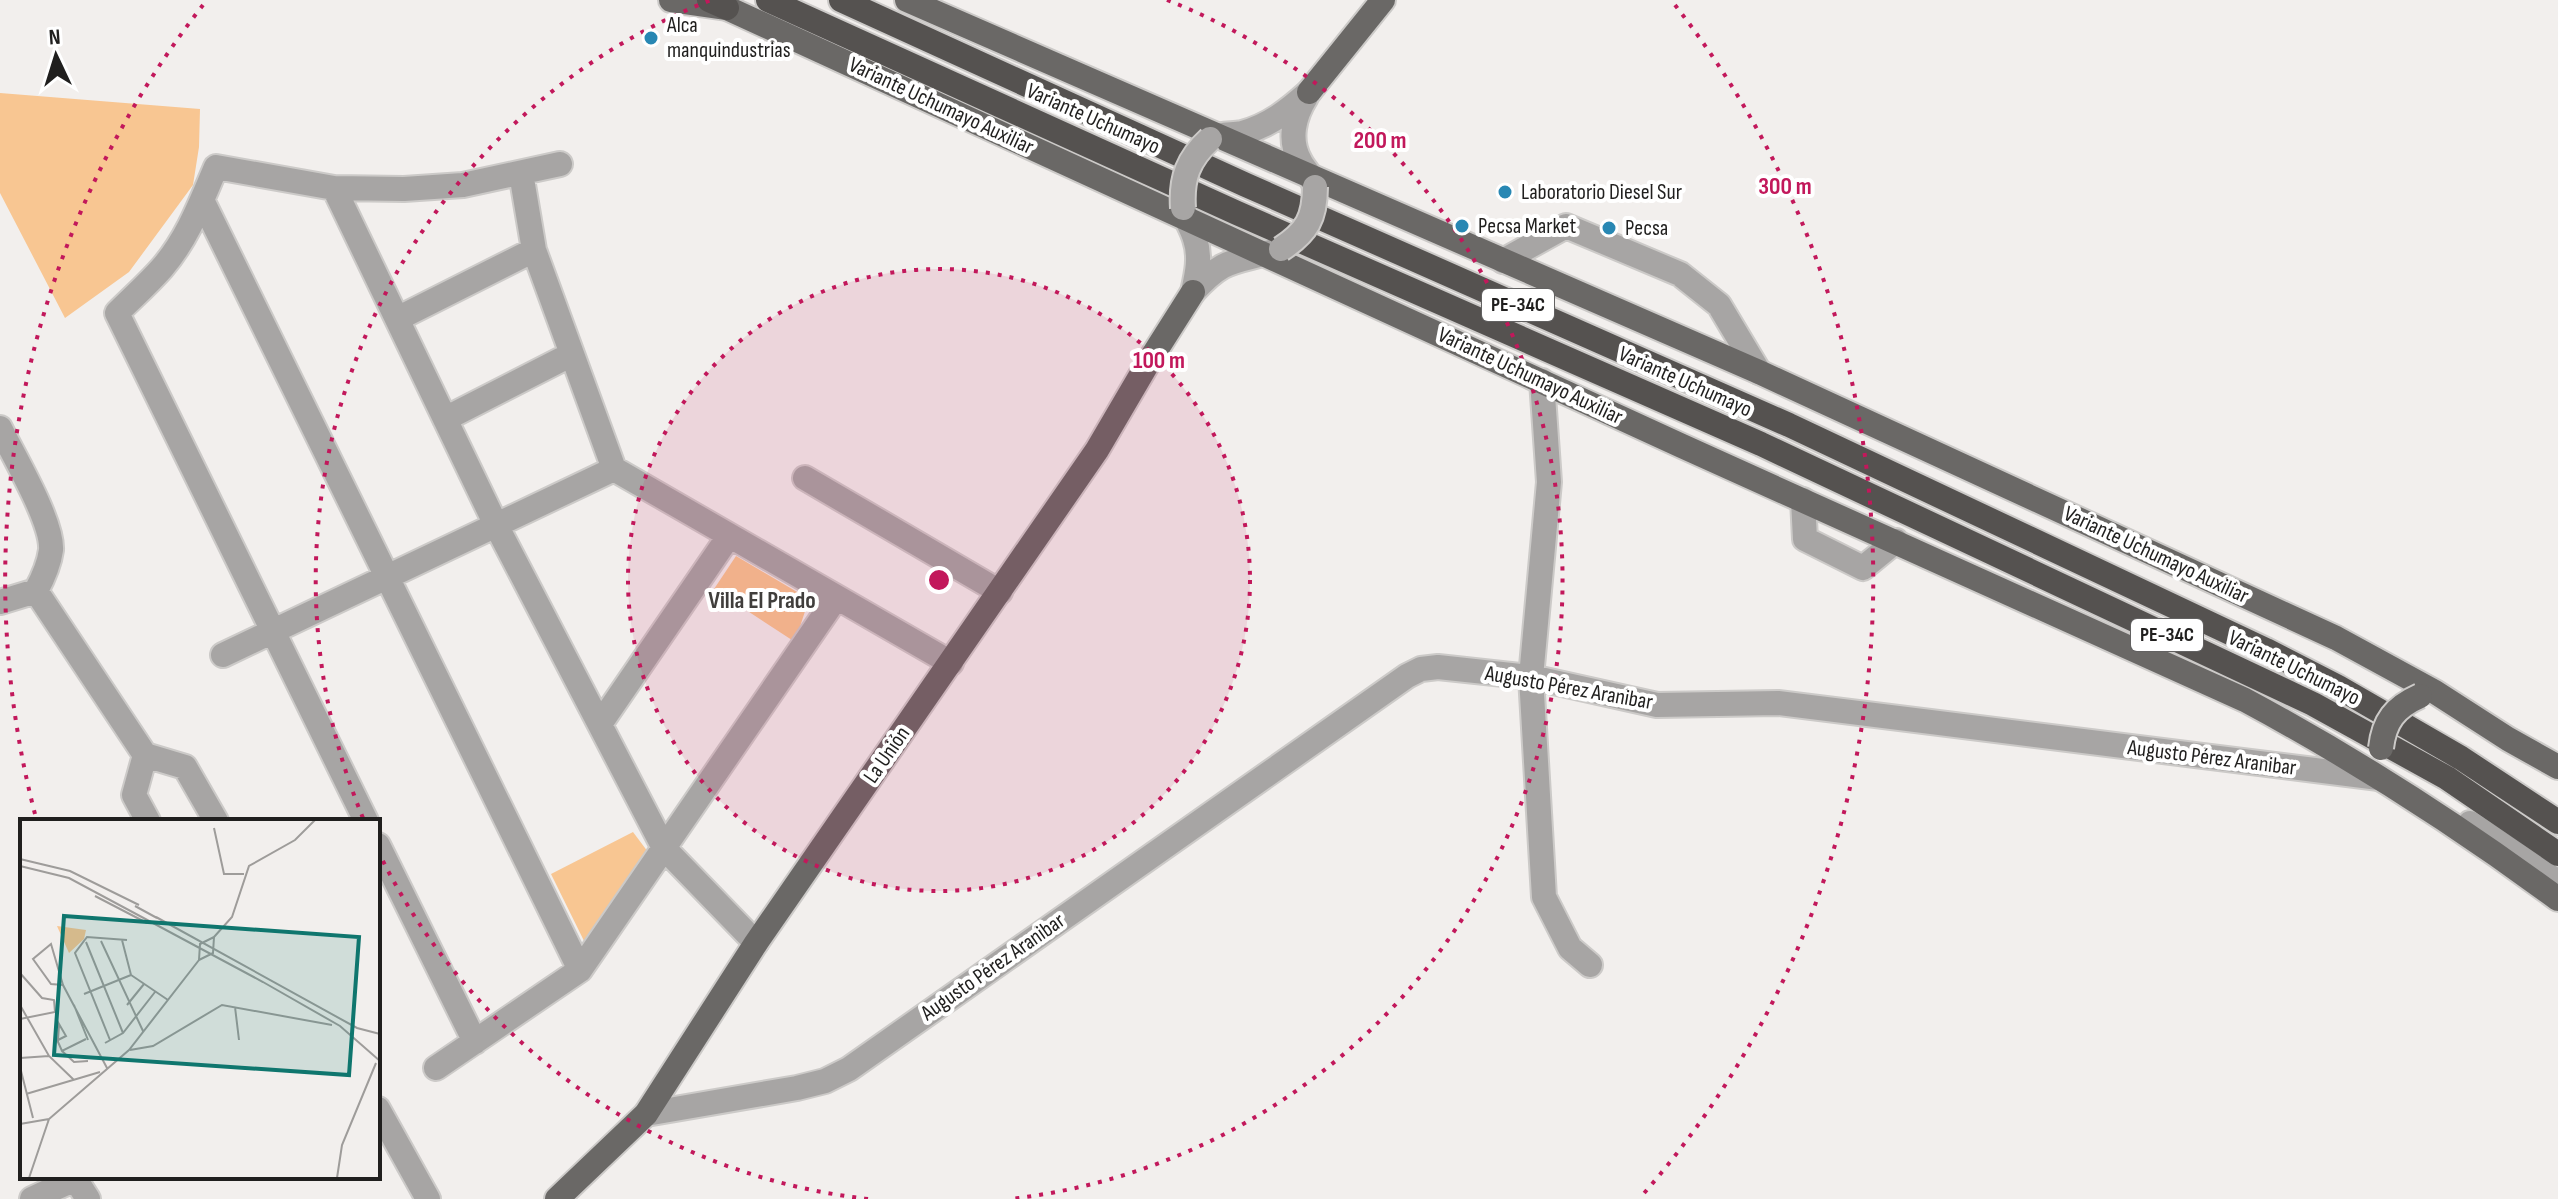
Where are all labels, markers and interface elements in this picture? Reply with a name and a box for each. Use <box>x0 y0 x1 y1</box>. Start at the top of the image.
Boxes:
place label: Alca manquindustrias <box>666 12 791 64</box>
north arrow <box>16 16 96 96</box>
text: N <box>48 24 62 51</box>
marker: Alca manquindustrias <box>642 29 660 47</box>
street label: Variante Uchumayo Auxiliar <box>844 51 1038 161</box>
street label: Variante Uchumayo <box>1022 78 1164 160</box>
text: 200 m <box>1353 126 1407 155</box>
text: 300 m <box>1758 172 1812 201</box>
place label: Laboratorio Diesel Sur <box>1521 179 1682 206</box>
marker: Laboratorio Diesel Sur <box>1496 183 1514 201</box>
place label: Pecsa Market <box>1478 213 1576 240</box>
place label: Pecsa <box>1625 215 1668 242</box>
marker: Pecsa Market <box>1453 217 1471 235</box>
marker: Pecsa <box>1600 219 1618 237</box>
road number: PE-34C <box>1482 289 1554 321</box>
street label: Variante Uchumayo Auxiliar <box>1433 321 1627 431</box>
street label: Variante Uchumayo <box>1614 341 1756 423</box>
text: 100 m <box>1133 346 1185 375</box>
street label: Variante Uchumayo Auxiliar <box>2059 500 2253 610</box>
centre of rings <box>925 566 953 594</box>
district label: Villa El Prado <box>708 586 816 615</box>
road number: PE-34C <box>2131 619 2203 651</box>
street label: Variante Uchumayo <box>2224 624 2364 712</box>
street label: Augusto Pérez Aranibar <box>1482 660 1655 716</box>
street label: La Unión <box>858 721 916 789</box>
street label: Augusto Pérez Aranibar <box>2125 734 2298 782</box>
inset map <box>20 819 380 1179</box>
street label: Augusto Pérez Aranibar <box>915 907 1070 1027</box>

